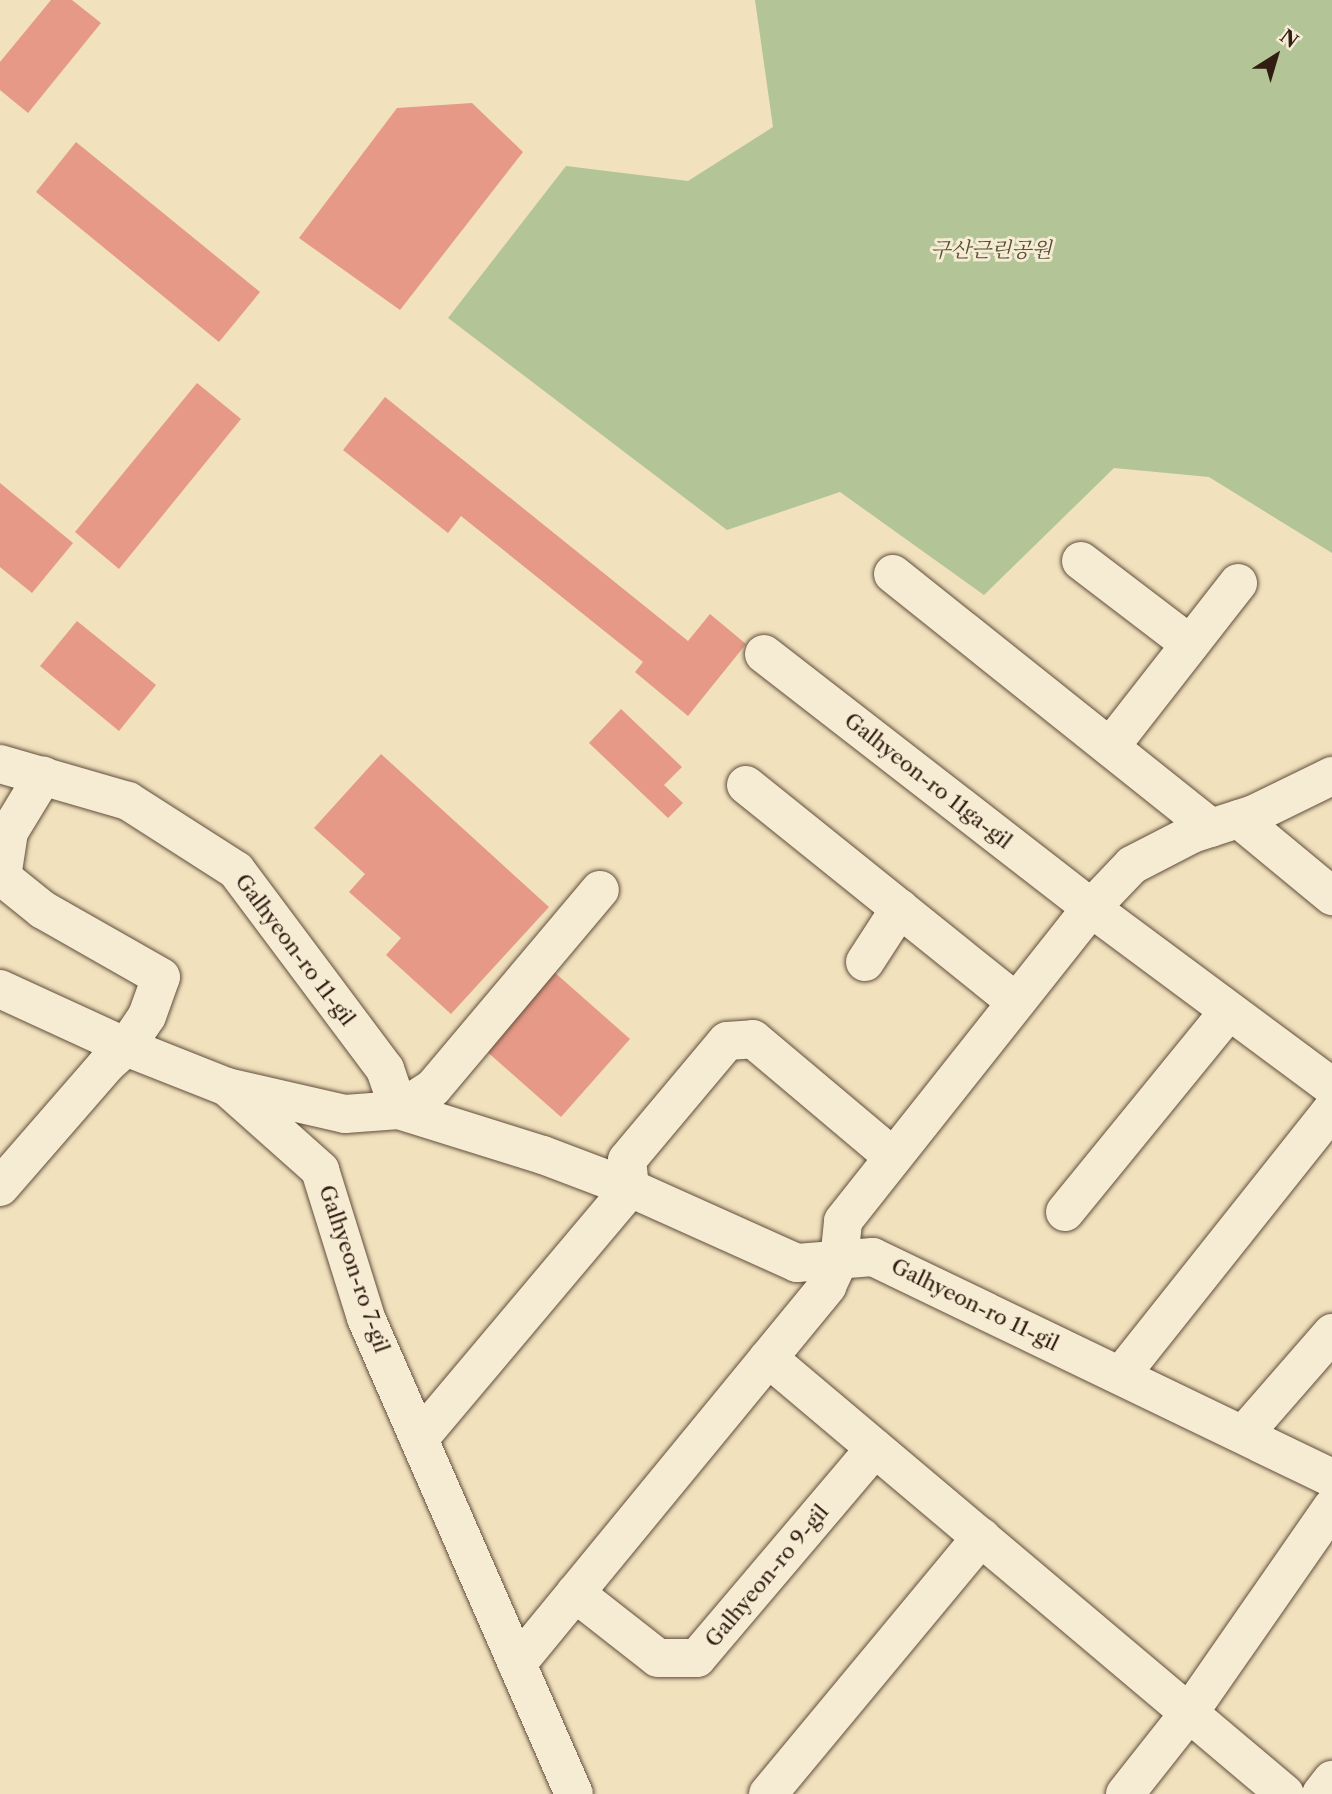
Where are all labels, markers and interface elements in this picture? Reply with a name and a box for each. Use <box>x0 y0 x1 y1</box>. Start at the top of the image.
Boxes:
north arrow <box>1241 21 1311 91</box>
text: N <box>1275 25 1302 53</box>
park label: 구산근린공원 <box>930 237 1052 263</box>
street label: Galhyeon-ro 11ga-gil <box>839 708 1017 854</box>
street label: Galhyeon-ro 11-gil <box>230 869 360 1031</box>
street label: Galhyeon-ro 7-gil <box>314 1182 394 1356</box>
street label: Galhyeon-ro 11-gil <box>887 1253 1063 1357</box>
street label: Galhyeon-ro 9-gil <box>700 1500 834 1652</box>

